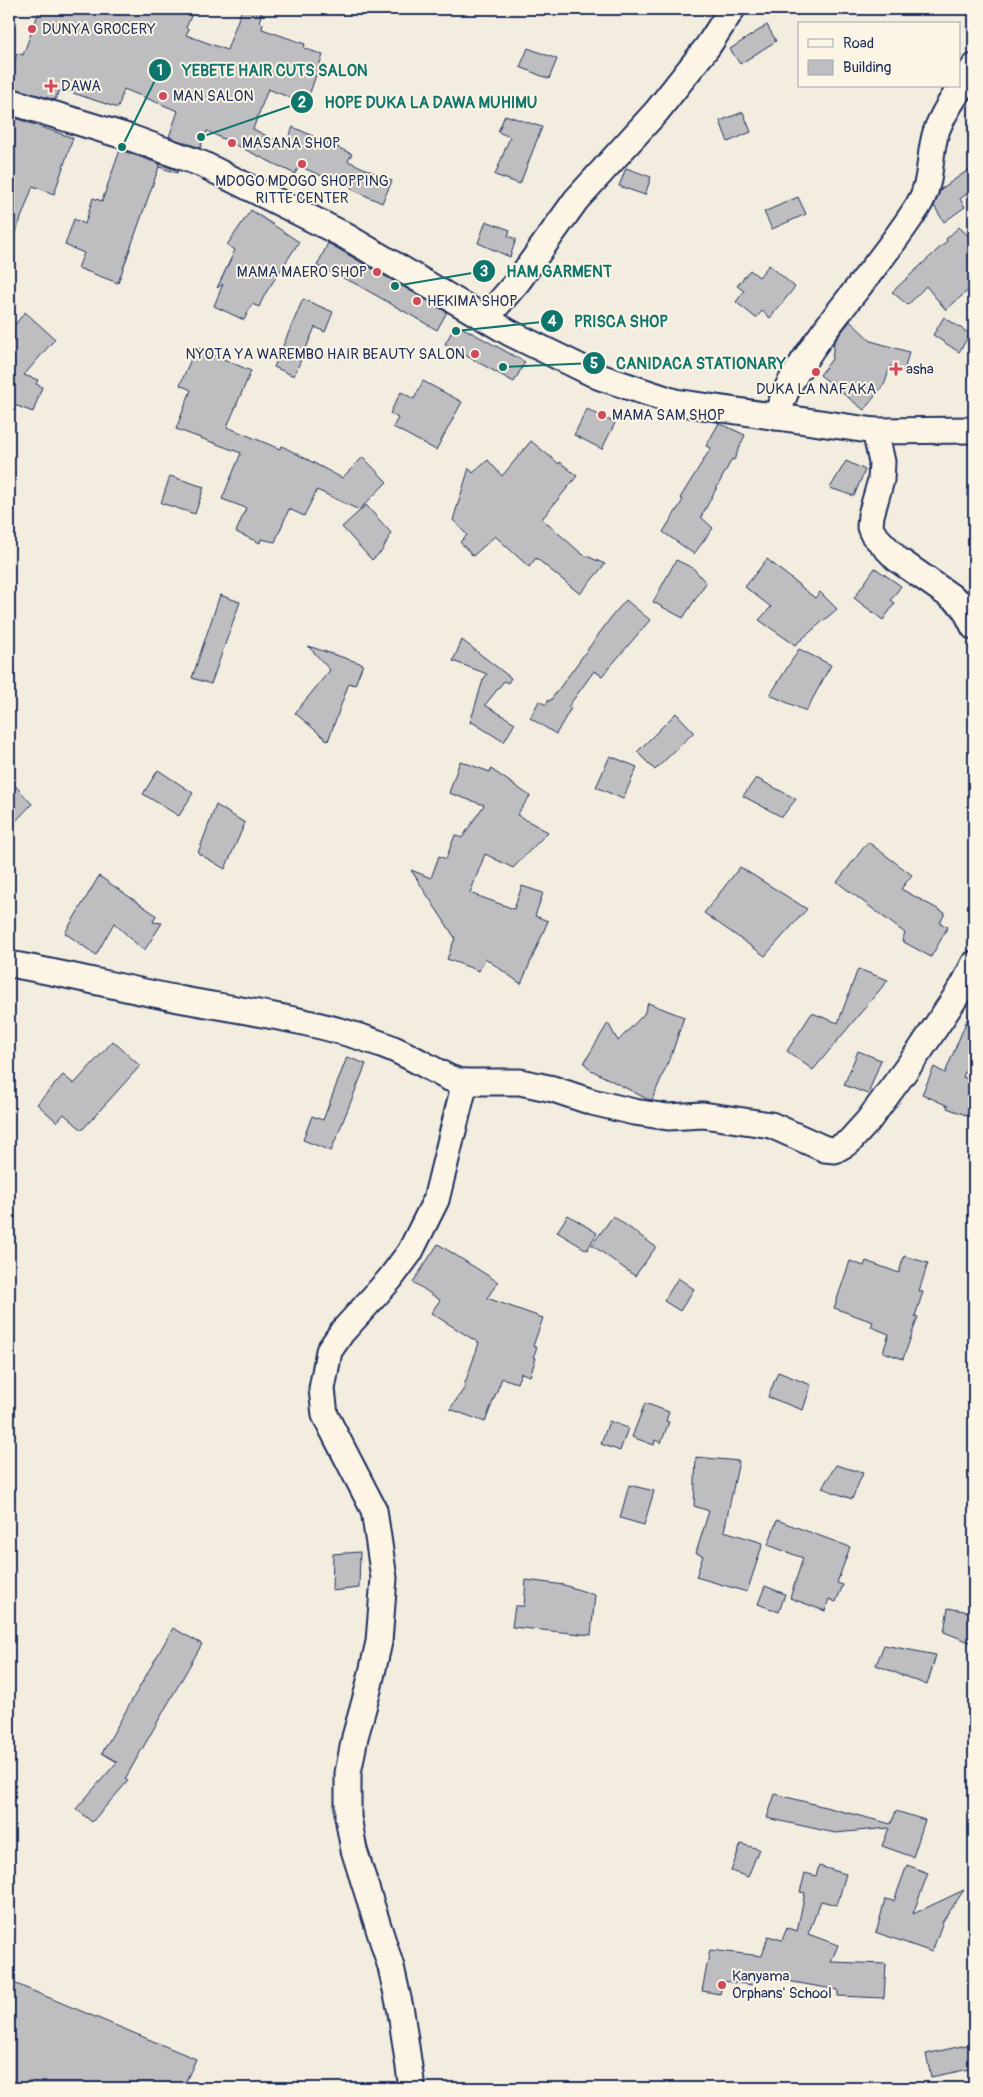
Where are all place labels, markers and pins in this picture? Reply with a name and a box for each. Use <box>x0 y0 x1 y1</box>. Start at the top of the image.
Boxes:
place label: DUNYA GROCERY <box>42 20 156 39</box>
marker: DUNYA GROCERY <box>26 23 38 35</box>
callout: YEBETE HAIR CUTS SALON <box>147 54 377 85</box>
place label: DAWA <box>61 77 101 96</box>
marker: DAWA <box>45 80 57 92</box>
place label: MAN SALON <box>173 87 254 106</box>
callout: HOPE DUKA LA DAWA MUHIMU <box>289 87 547 118</box>
marker: MAN SALON <box>157 90 169 102</box>
place label: MASANA SHOP <box>242 134 340 153</box>
marker: MASANA SHOP <box>226 137 238 149</box>
marker: MDOGO MDOGO SHOPPING RITTE CENTER <box>296 158 308 170</box>
place label: MDOGO MDOGO SHOPPING RITTE CENTER <box>215 172 389 208</box>
callout: HAM GARMENT <box>471 256 622 287</box>
place label: MAMA MAERO SHOP <box>237 263 367 282</box>
marker: MAMA MAERO SHOP <box>371 266 383 278</box>
place label: HEKIMA SHOP <box>427 292 517 311</box>
marker: HEKIMA SHOP <box>411 295 423 307</box>
callout: PRISCA SHOP <box>539 306 678 337</box>
place label: NYOTA YA WAREMBO HAIR BEAUTY SALON <box>186 345 465 364</box>
callout: CANIDACA STATIONARY <box>582 347 796 378</box>
marker: NYOTA YA WAREMBO HAIR BEAUTY SALON <box>469 348 481 360</box>
place label: asha <box>906 360 934 379</box>
marker: asha <box>890 363 902 375</box>
marker: DUKA LA NAFAKA <box>810 366 822 378</box>
place label: DUKA LA NAFAKA <box>756 380 876 399</box>
place label: MAMA SAM SHOP <box>612 406 725 425</box>
marker: MAMA SAM SHOP <box>596 409 608 421</box>
place label: Kanyama Orphans' School <box>732 1967 832 2003</box>
marker: Kanyama Orphans' School <box>716 1979 728 1991</box>

